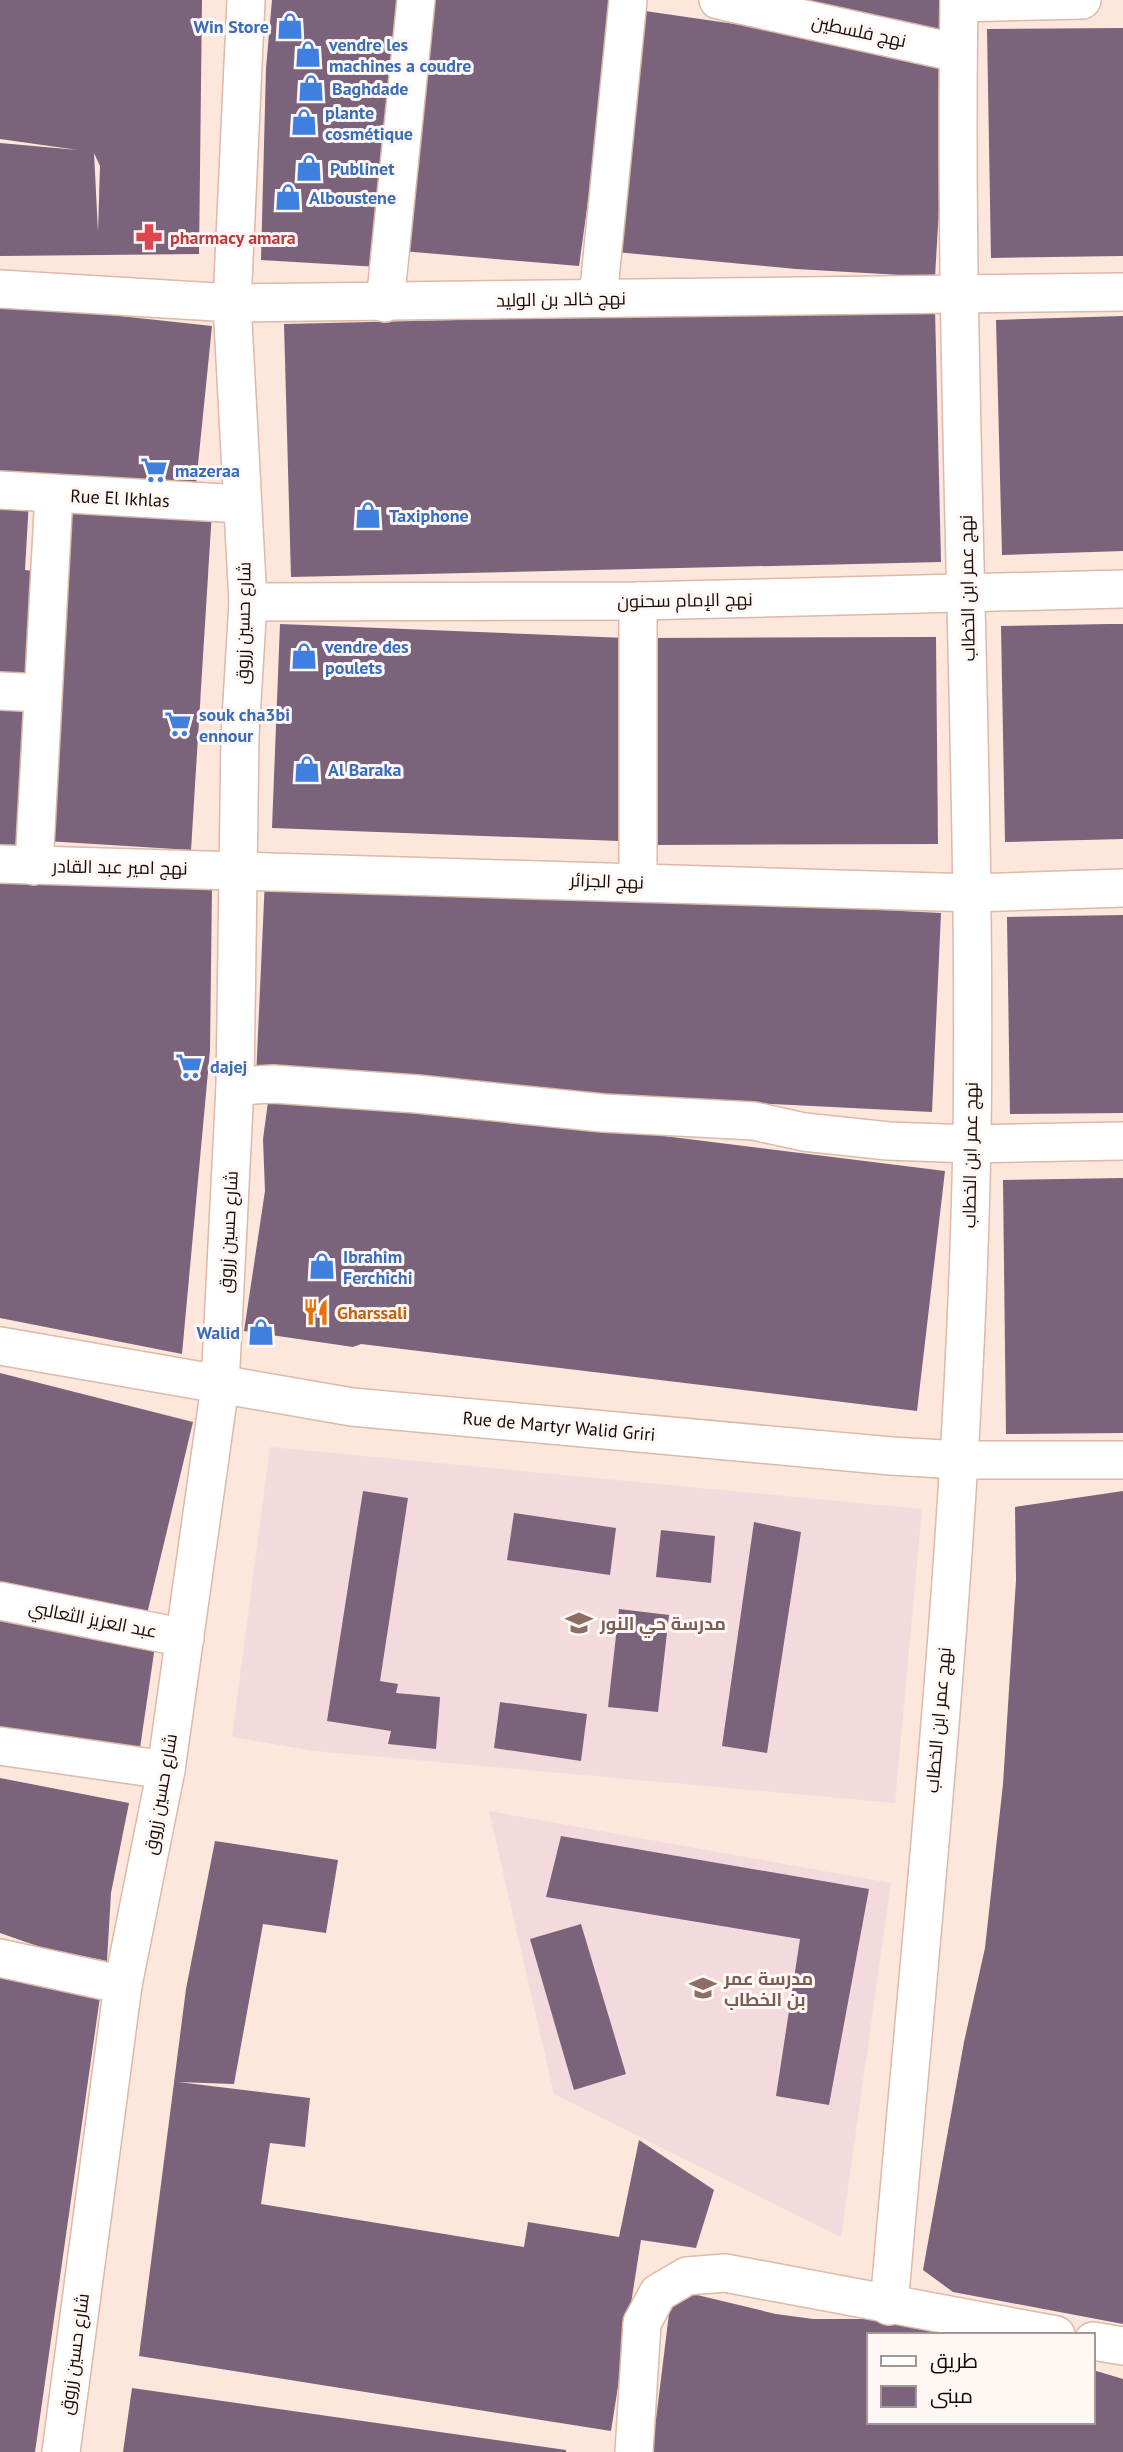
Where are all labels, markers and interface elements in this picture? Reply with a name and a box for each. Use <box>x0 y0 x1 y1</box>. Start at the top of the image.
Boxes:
street label: نهج فلسطين <box>809 10 908 53</box>
shop icon: Win Store <box>275 11 305 41</box>
place label: Win Store <box>193 15 269 38</box>
place label: vendre les machines a coudre <box>328 33 471 77</box>
shop icon: vendre les machines a coudre <box>293 39 323 69</box>
shop icon: Baghdade <box>296 73 326 103</box>
place label: Baghdade <box>332 77 409 100</box>
place label: plante cosmétique <box>325 101 413 145</box>
shop icon: plante cosmétique <box>289 107 319 137</box>
shop icon: Publinet <box>294 153 324 183</box>
place label: Publinet <box>330 157 395 180</box>
shop icon: Alboustene <box>273 182 303 212</box>
place label: Alboustene <box>309 186 396 209</box>
pharmacy icon: pharmacy amara <box>134 222 164 252</box>
place label: pharmacy amara <box>170 226 296 249</box>
street label: نهج خالد بن الوليد <box>496 286 626 313</box>
supermarket icon: mazeraa <box>139 455 169 485</box>
place label: mazeraa <box>175 459 240 482</box>
street label: Rue El Ikhlas <box>70 484 170 512</box>
shop icon: Taxiphone <box>353 500 383 530</box>
place label: Taxiphone <box>389 504 469 527</box>
street label: نهج عمر ابن الخطاب <box>954 515 981 661</box>
street label: شارع حسين زروق <box>230 561 257 685</box>
street label: نهج الإمام سحنون <box>617 587 753 614</box>
place label: vendre des poulets <box>324 635 409 679</box>
shop icon: vendre des poulets <box>289 641 319 671</box>
place label: souk cha3bi ennour <box>199 703 290 747</box>
supermarket icon: souk cha3bi ennour <box>163 709 193 739</box>
shop icon: Al Baraka <box>292 754 322 784</box>
place label: Al Baraka <box>328 758 401 781</box>
street label: نهج امير عبد القادر <box>51 854 188 881</box>
street label: نهج الجزائر <box>569 868 644 895</box>
supermarket icon: dajej <box>174 1051 204 1081</box>
place label: dajej <box>210 1055 247 1078</box>
street label: نهج عمر ابن الخطاب <box>957 1082 984 1228</box>
street label: شارع حسين زروق <box>213 1170 244 1294</box>
place label: Ibrahim Ferchichi <box>343 1245 413 1289</box>
shop icon: Ibrahim Ferchichi <box>307 1251 337 1281</box>
restaurant icon: Gharssali <box>301 1297 331 1327</box>
place label: Gharssali <box>337 1301 407 1324</box>
shop icon: Walid <box>246 1317 276 1347</box>
place label: Walid <box>197 1321 240 1344</box>
street label: Rue de Martyr Walid Griri <box>462 1406 656 1446</box>
street label: عبد العزيز الثعالبي <box>26 1595 159 1646</box>
school or university icon: مدرسة حي النور <box>564 1608 594 1638</box>
place label: مدرسة حي النور <box>599 1612 726 1639</box>
street label: نهج عمر ابن الخطاب <box>920 1646 957 1794</box>
street label: شارع حسين زروق <box>138 1732 183 1857</box>
place label: مدرسة عمر بن الخطاب <box>723 1967 813 2011</box>
school or university icon: مدرسة عمر بن الخطاب <box>688 1973 718 2003</box>
street label: شارع حسين زروق <box>54 2292 95 2416</box>
legend <box>867 2333 1095 2424</box>
text: طريق <box>930 2347 978 2374</box>
text: مبنى <box>930 2382 973 2409</box>

